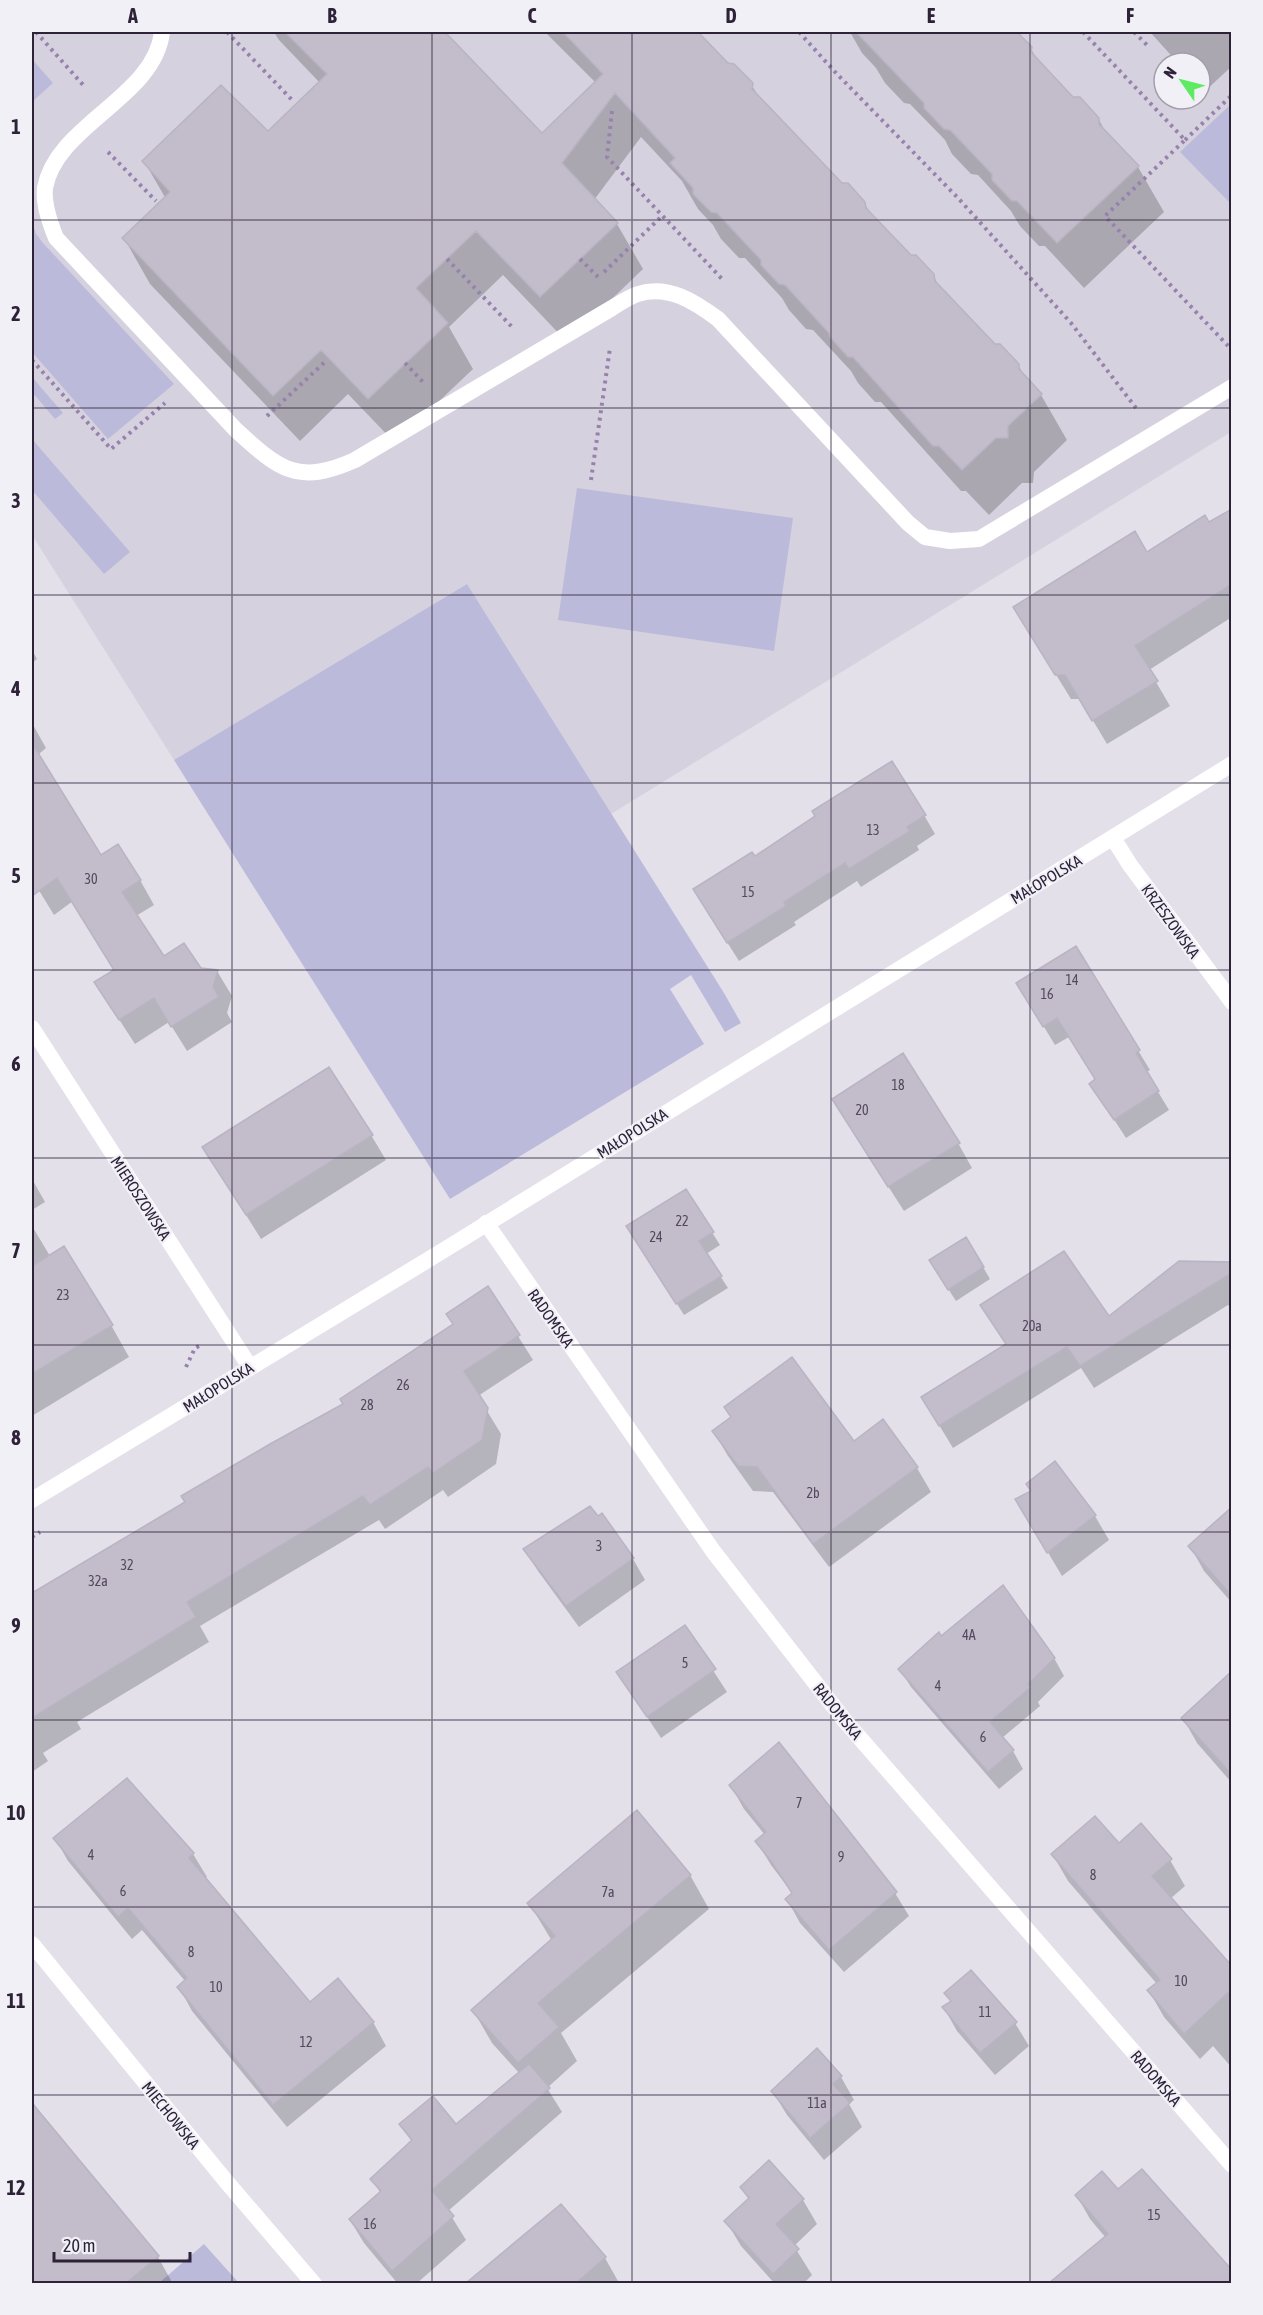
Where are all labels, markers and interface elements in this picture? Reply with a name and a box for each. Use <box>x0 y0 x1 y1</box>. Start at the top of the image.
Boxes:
text: A <box>127 4 138 27</box>
text: B <box>327 4 337 27</box>
text: C <box>528 4 537 27</box>
text: D <box>725 4 737 27</box>
text: E <box>927 4 936 27</box>
text: F <box>1126 4 1134 27</box>
north arrow <box>1152 51 1212 111</box>
text: N <box>1160 63 1180 81</box>
text: 1 <box>11 115 21 138</box>
text: 2 <box>11 302 21 325</box>
text: 3 <box>11 489 21 512</box>
text: 4 <box>10 677 21 700</box>
house number: 13 <box>866 822 880 838</box>
street label: MAŁOPOLSKA <box>1007 851 1085 907</box>
text: 5 <box>11 864 21 887</box>
house number: 30 <box>84 871 98 887</box>
street label: KRZESZOWSKA <box>1138 881 1204 962</box>
house number: 15 <box>741 884 755 900</box>
house number: 14 <box>1065 972 1079 988</box>
house number: 16 <box>1040 986 1054 1002</box>
text: 6 <box>11 1052 21 1075</box>
house number: 18 <box>891 1077 905 1093</box>
house number: 20 <box>855 1102 869 1118</box>
street label: MAŁOPOLSKA <box>593 1104 671 1162</box>
street label: MIEROSZOWSKA <box>107 1153 175 1243</box>
house number: 22 <box>675 1213 689 1229</box>
house number: 24 <box>649 1229 663 1245</box>
text: 7 <box>11 1239 21 1262</box>
street label: RADOMSKA <box>524 1285 578 1351</box>
house number: 23 <box>56 1287 70 1303</box>
house number: 20a <box>1022 1318 1042 1334</box>
street label: MAŁOPOLSKA <box>179 1358 257 1416</box>
house number: 26 <box>396 1377 410 1393</box>
house number: 28 <box>360 1397 374 1413</box>
text: 8 <box>11 1426 21 1449</box>
house number: 2b <box>806 1485 820 1501</box>
house number: 3 <box>596 1538 602 1554</box>
house number: 32 <box>120 1557 134 1573</box>
house number: 32a <box>88 1573 108 1589</box>
text: 9 <box>11 1614 21 1637</box>
house number: 4A <box>962 1627 976 1643</box>
house number: 5 <box>682 1655 688 1671</box>
house number: 4 <box>935 1678 942 1694</box>
street label: RADOMSKA <box>810 1679 866 1743</box>
house number: 6 <box>980 1729 987 1745</box>
house number: 7 <box>796 1795 802 1811</box>
text: 10 <box>7 1801 25 1824</box>
house number: 4 <box>88 1847 95 1863</box>
house number: 9 <box>838 1849 844 1865</box>
house number: 8 <box>1090 1867 1097 1883</box>
house number: 6 <box>120 1883 127 1899</box>
house number: 7a <box>601 1884 615 1900</box>
house number: 8 <box>188 1944 195 1960</box>
house number: 10 <box>1174 1973 1188 1989</box>
house number: 10 <box>209 1979 223 1995</box>
text: 11 <box>7 1989 25 2012</box>
house number: 11 <box>978 2004 992 2020</box>
house number: 12 <box>299 2034 313 2050</box>
street label: RADOMSKA <box>1127 2047 1185 2109</box>
street label: MIECHOWSKA <box>138 2078 204 2152</box>
house number: 11a <box>807 2095 827 2111</box>
text: 12 <box>7 2176 25 2199</box>
house number: 15 <box>1147 2207 1161 2223</box>
house number: 16 <box>363 2216 377 2232</box>
scale bar <box>54 2225 190 2263</box>
text: 20 m <box>63 2235 95 2256</box>

